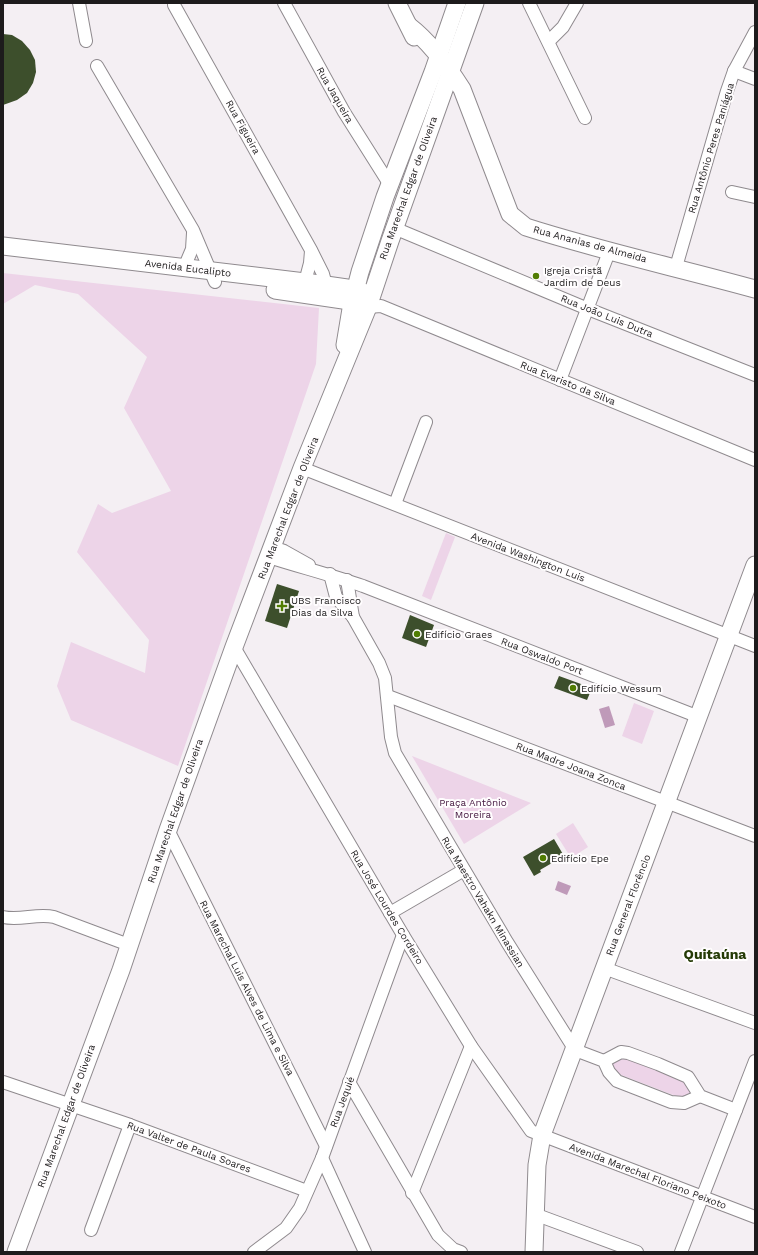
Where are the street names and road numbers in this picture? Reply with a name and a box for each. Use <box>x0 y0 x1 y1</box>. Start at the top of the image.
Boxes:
street label: Rua Jaqueira <box>315 65 356 125</box>
street label: Rua Antônio Peres Paniágua <box>686 81 736 215</box>
street label: Rua Figueira <box>224 98 262 156</box>
street label: Rua Marechal Edgar de Oliveira <box>377 115 439 261</box>
street label: Rua Ananias de Almeida <box>532 223 648 265</box>
street label: Avenida Eucalipto <box>144 257 232 279</box>
street label: Rua João Luis Dutra <box>559 292 655 340</box>
street label: Rua Evaristo da Silva <box>519 359 618 407</box>
street label: Rua Marechal Edgar de Oliveira <box>256 435 320 581</box>
street label: Avenida Washington Luis <box>469 530 587 584</box>
street label: Rua Oswaldo Port <box>500 635 585 677</box>
street label: Rua Marechal Edgar de Oliveira <box>145 737 205 884</box>
street label: Rua Madre Joana Zonca <box>515 740 628 792</box>
street label: Rua Maestro Vahakn Minassian <box>439 835 527 969</box>
street label: Rua José Lourdes Cordeiro <box>348 848 426 966</box>
street label: Rua General Florêncio <box>604 853 652 957</box>
street label: Rua Marechal Luis Alves de Lima e Silva <box>198 898 296 1078</box>
street label: Rua Marechal Edgar de Oliveira <box>35 1043 97 1189</box>
street label: Rua Jequié <box>328 1075 356 1129</box>
street label: Rua Valter de Paula Soares <box>126 1119 252 1175</box>
street label: Avenida Marechal Floriano Peixoto <box>568 1141 728 1211</box>

